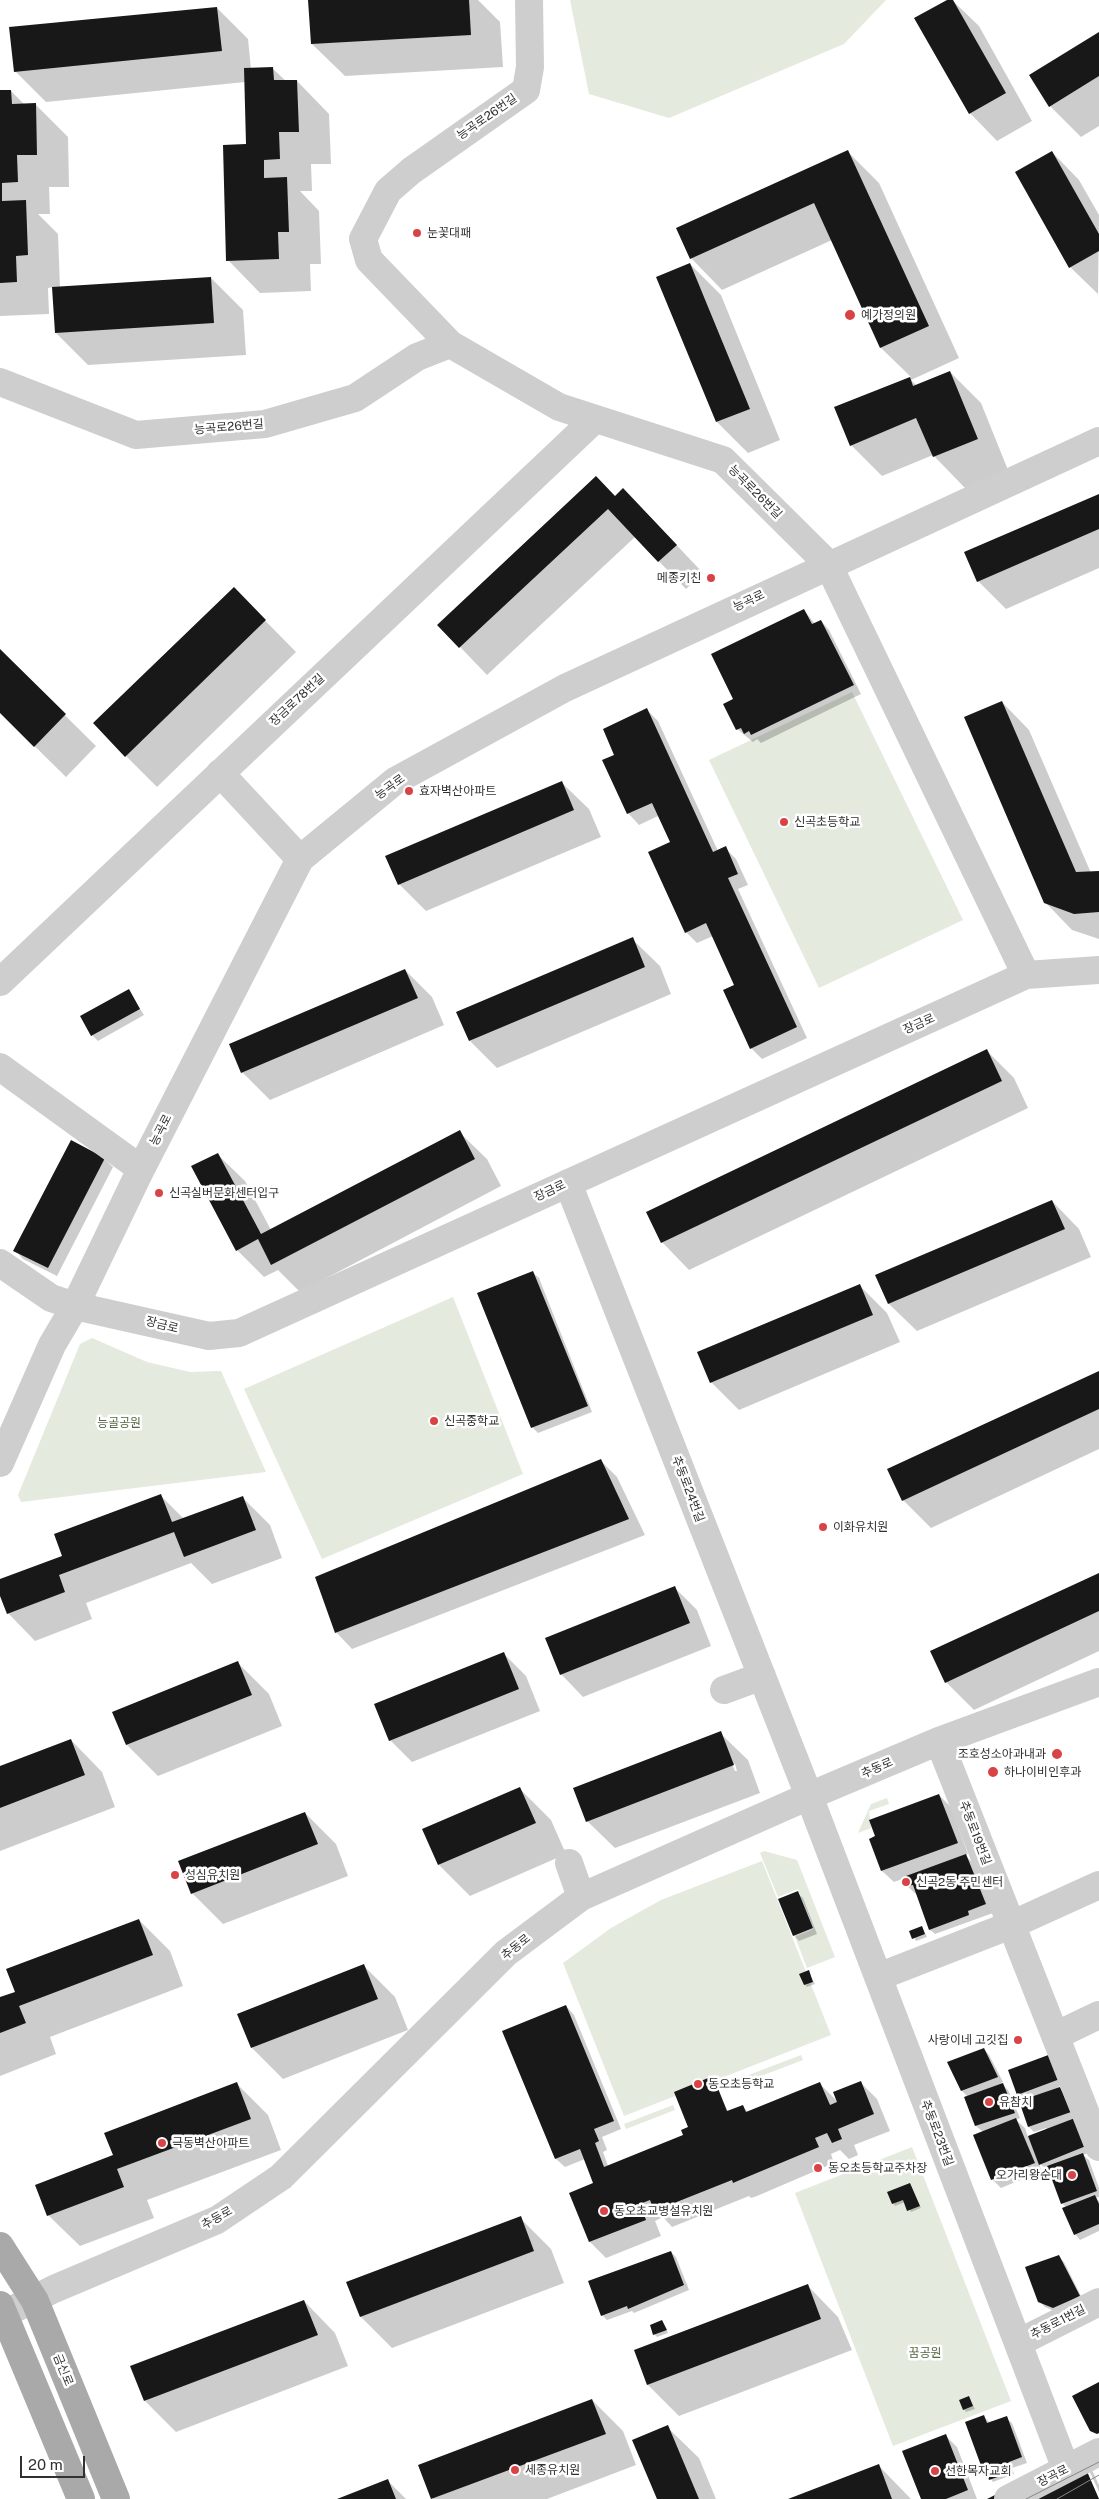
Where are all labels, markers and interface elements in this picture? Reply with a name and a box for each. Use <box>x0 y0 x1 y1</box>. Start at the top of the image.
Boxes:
street label: 능곡로26번길 <box>454 91 520 143</box>
place label: 눈꽃대패 <box>427 226 471 240</box>
marker: 눈꽃대패 <box>411 227 423 239</box>
marker: 예가정의원 <box>843 308 857 322</box>
place label: 예가정의원 <box>861 308 916 322</box>
street label: 능곡로26번길 <box>194 417 264 437</box>
street label: 능곡로26번길 <box>725 462 785 522</box>
place label: 메종키친 <box>657 571 701 585</box>
marker: 메종키친 <box>705 572 717 584</box>
street label: 능곡로 <box>731 587 767 615</box>
street label: 장금로78번길 <box>267 671 327 729</box>
street label: 능곡로 <box>372 771 408 803</box>
place label: 효자벽산아파트 <box>419 784 496 798</box>
marker: 효자벽산아파트 <box>403 785 415 797</box>
place label: 신곡초등학교 <box>794 815 860 829</box>
marker: 신곡초등학교 <box>778 816 790 828</box>
street label: 장금로 <box>901 1011 937 1037</box>
street label: 능곡로 <box>147 1112 175 1148</box>
street label: 장금로 <box>532 1177 568 1205</box>
place label: 신곡실버문화센터입구 <box>169 1186 279 1200</box>
marker: 신곡실버문화센터입구 <box>153 1187 165 1199</box>
street label: 장금로 <box>144 1314 180 1336</box>
place label: 신곡중학교 <box>444 1414 499 1428</box>
marker: 신곡중학교 <box>428 1415 440 1427</box>
park label: 능골공원 <box>97 1416 141 1430</box>
street label: 추동로24번길 <box>669 1454 707 1524</box>
place label: 이화유치원 <box>833 1520 888 1534</box>
marker: 이화유치원 <box>817 1521 829 1533</box>
place label: 조호성소아과내과 <box>958 1747 1046 1761</box>
marker: 조호성소아과내과 <box>1050 1747 1064 1761</box>
street label: 추동로 <box>859 1755 895 1781</box>
marker: 하나이비인후과 <box>986 1765 1000 1779</box>
place label: 하나이비인후과 <box>1004 1765 1081 1779</box>
street label: 추동로19번길 <box>956 1799 994 1867</box>
place label: 성심유치원 <box>185 1868 240 1882</box>
marker: 성심유치원 <box>169 1869 181 1881</box>
place label: 신곡2동 주민센터 <box>916 1875 1003 1889</box>
marker: 신곡2동 주민센터 <box>900 1876 912 1888</box>
street label: 추동로 <box>499 1931 533 1963</box>
place label: 사랑이네 고깃집 <box>928 2033 1008 2047</box>
marker: 사랑이네 고깃집 <box>1012 2034 1024 2046</box>
place label: 동오초등학교 <box>708 2077 774 2091</box>
marker: 동오초등학교 <box>692 2078 704 2090</box>
place label: 유참치 <box>999 2095 1032 2109</box>
marker: 유참치 <box>983 2096 995 2108</box>
street label: 추동로23번길 <box>918 2098 956 2168</box>
place label: 극동벽산아파트 <box>172 2136 249 2150</box>
marker: 극동벽산아파트 <box>156 2137 168 2149</box>
place label: 동오초등학교주차장 <box>828 2161 927 2175</box>
marker: 동오초등학교주차장 <box>812 2162 824 2174</box>
place label: 오가리왕순대 <box>996 2168 1062 2182</box>
marker: 오가리왕순대 <box>1066 2169 1078 2181</box>
street label: 추동로 <box>199 2204 235 2232</box>
place label: 동오초교병설유치원 <box>614 2204 713 2218</box>
marker: 동오초교병설유치원 <box>598 2205 610 2217</box>
street label: 추동로1번길 <box>1028 2302 1088 2342</box>
park label: 꿈공원 <box>908 2346 942 2360</box>
street label: 금신로 <box>50 2352 76 2388</box>
scale bar <box>22 2446 88 2478</box>
text: 20 m <box>28 2456 63 2473</box>
street label: 장곡로 <box>1035 2462 1071 2490</box>
place label: 세종유치원 <box>525 2463 580 2477</box>
marker: 세종유치원 <box>509 2464 521 2476</box>
place label: 선한목자교회 <box>945 2464 1011 2478</box>
marker: 선한목자교회 <box>929 2465 941 2477</box>

